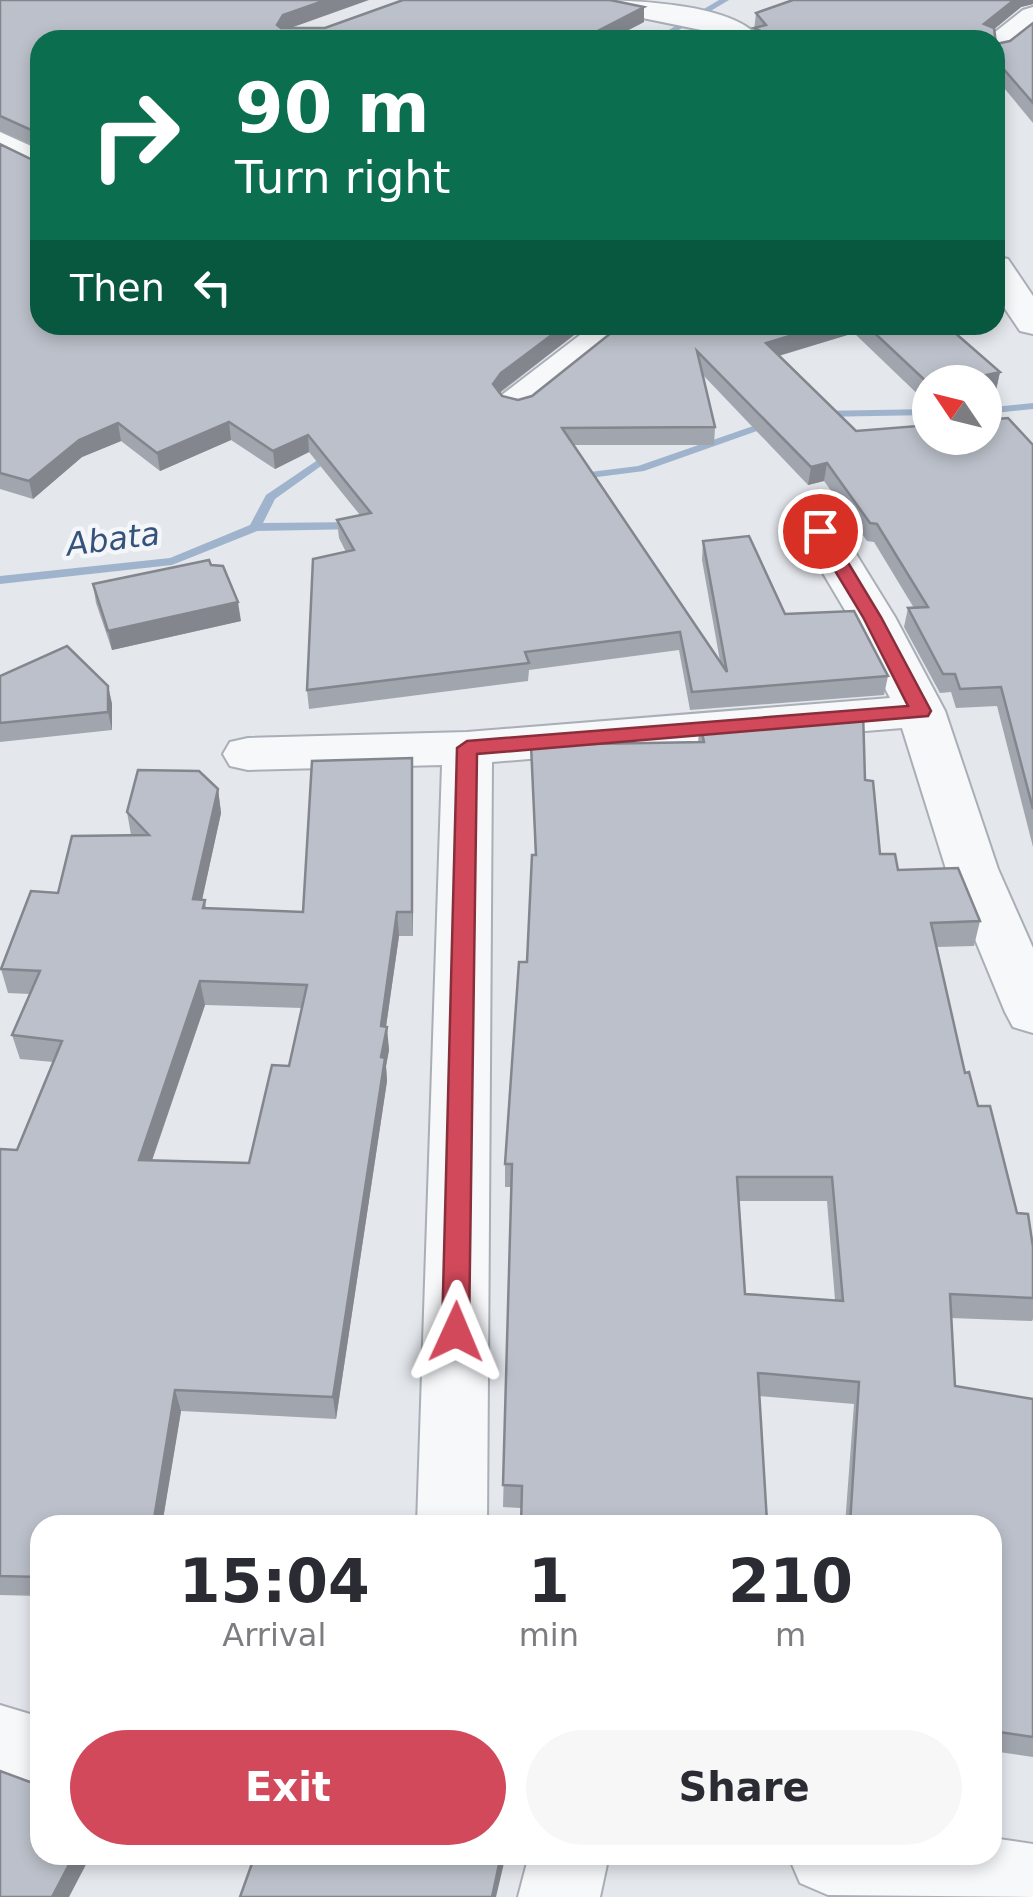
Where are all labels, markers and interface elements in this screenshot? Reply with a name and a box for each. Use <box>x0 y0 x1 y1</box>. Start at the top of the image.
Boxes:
text: 90 m <box>235 67 430 149</box>
icon: right <box>70 70 200 200</box>
text: Turn right <box>235 151 450 204</box>
icon: left <box>185 260 240 315</box>
text: Then <box>70 266 165 310</box>
north arrow <box>912 365 1002 455</box>
map controls <box>912 365 1002 455</box>
pin <box>778 489 863 574</box>
icon: arrive <box>793 504 848 559</box>
water label: Abata <box>62 514 162 564</box>
position arrow <box>404 1280 508 1384</box>
text: 15:04 <box>179 1546 370 1616</box>
text: 1 <box>528 1546 570 1616</box>
text: 210 <box>728 1546 853 1616</box>
text: Arrival <box>222 1616 326 1654</box>
text: min <box>519 1616 579 1654</box>
text: m <box>775 1616 806 1654</box>
button: Exit <box>70 1730 506 1845</box>
button: Share <box>526 1730 962 1845</box>

